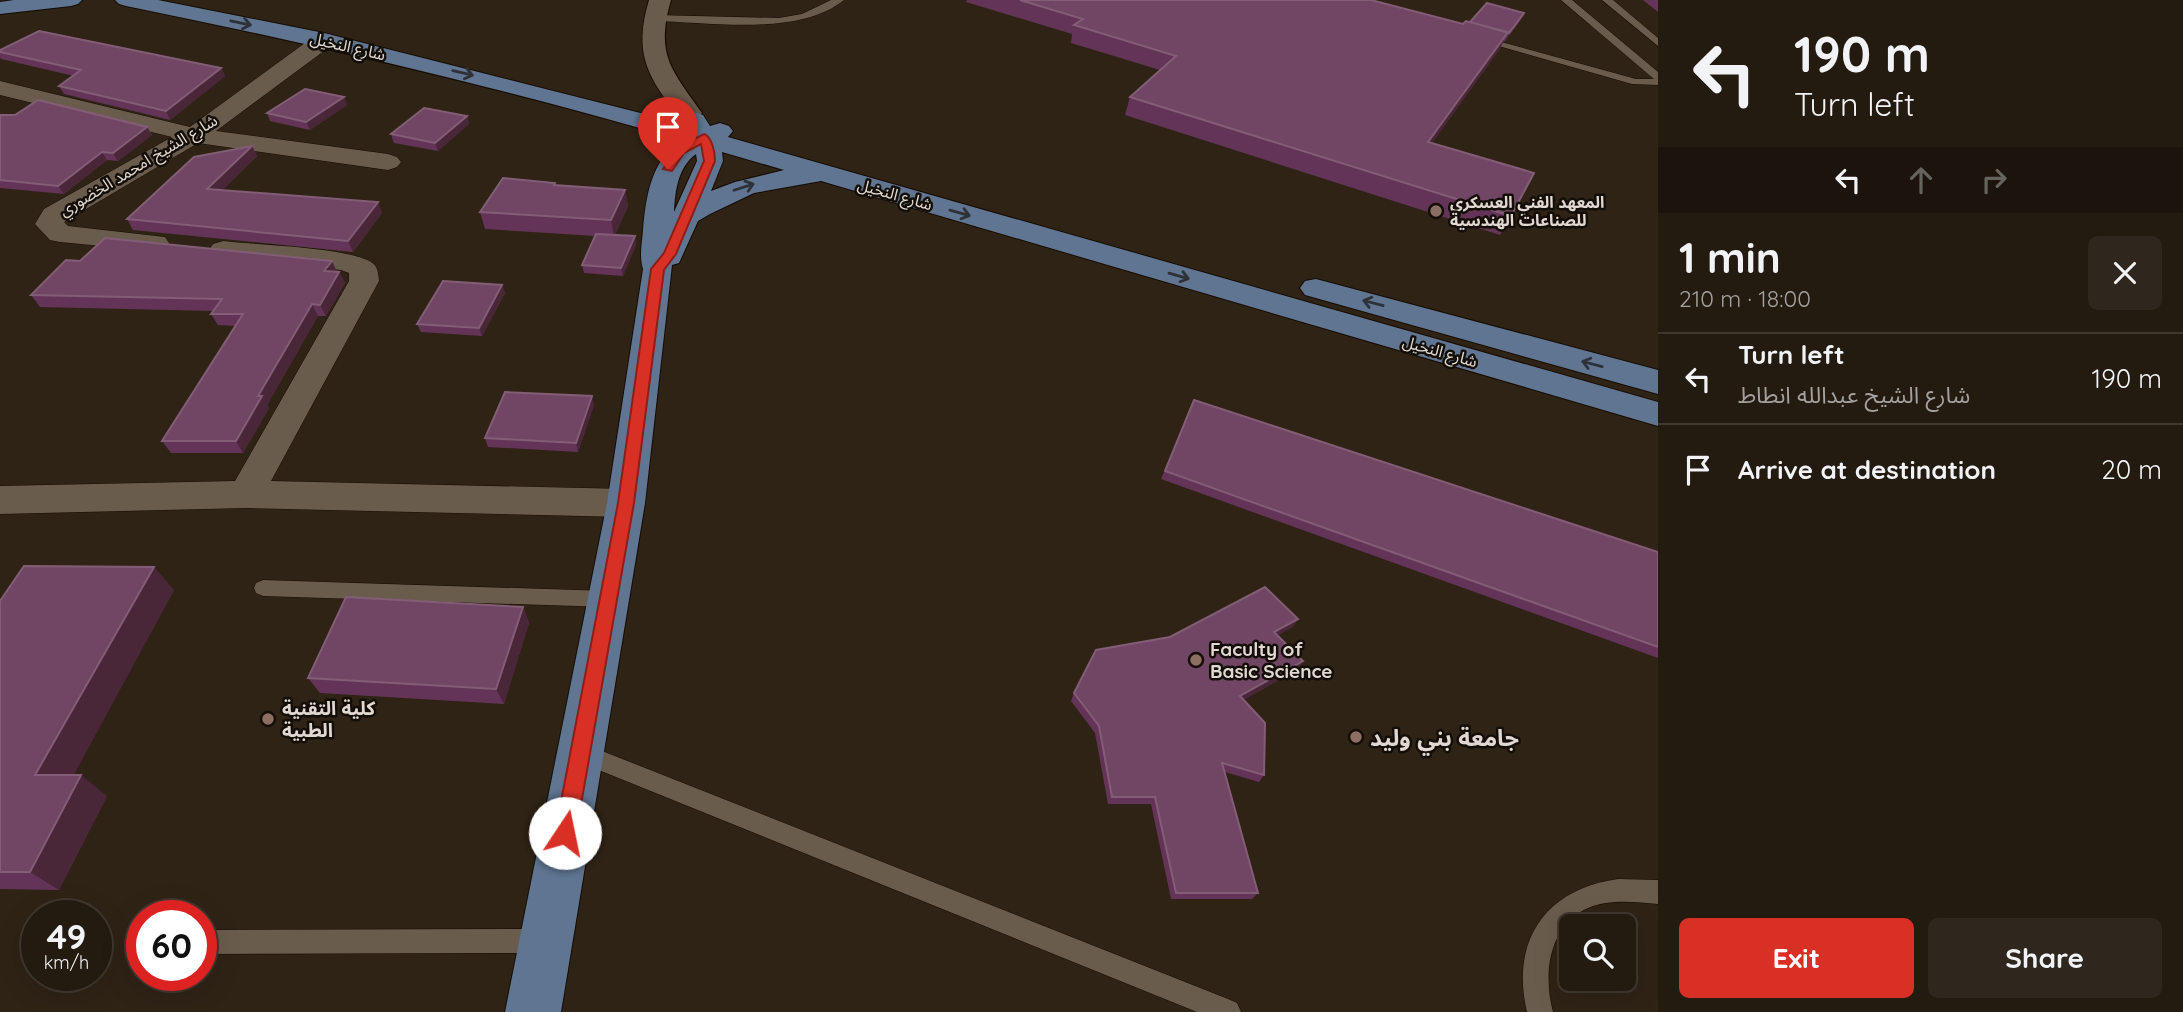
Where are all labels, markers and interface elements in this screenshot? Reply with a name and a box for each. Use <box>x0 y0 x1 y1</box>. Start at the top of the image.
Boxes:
one-way arrow <box>229 17 252 31</box>
text: 190 m <box>1794 23 1930 84</box>
street label: شارع النخيل <box>308 28 388 67</box>
icon: left <box>1679 28 1770 119</box>
one-way arrow <box>451 67 474 80</box>
text: Turn left <box>1794 84 1915 124</box>
pin <box>638 97 698 169</box>
icon: arrive <box>649 108 687 146</box>
street label: شارع الشيخ امحمد الخضوري <box>55 110 222 223</box>
icon: left <box>1829 161 1867 199</box>
icon: ahead <box>1902 161 1940 199</box>
icon: right <box>1975 161 2013 199</box>
street label: شارع النخيل <box>854 174 935 217</box>
one-way arrow <box>732 179 754 192</box>
place label: المعهد الفني العسكري للصناعات الهندسية <box>1450 192 1604 230</box>
marker: المعهد الفني العسكري للصناعات الهندسية <box>1428 203 1444 219</box>
one-way arrow <box>949 207 971 220</box>
text: 1 min <box>1679 231 1781 284</box>
button: close <box>2088 236 2162 310</box>
one-way arrow <box>1168 270 1190 283</box>
text: 210 m · 18:00 <box>1679 284 1811 313</box>
one-way arrow <box>1362 296 1384 309</box>
street label: شارع النخيل <box>1399 331 1480 374</box>
text: Turn left <box>1738 338 1845 371</box>
one-way arrow <box>1581 357 1604 370</box>
icon: left <box>1679 360 1717 398</box>
text: 190 m <box>2092 362 2162 395</box>
text: شارع الشيخ عبدالله انطاط <box>1738 380 1970 409</box>
icon: arrive <box>1679 451 1717 489</box>
text: Arrive at destination <box>1738 453 1996 486</box>
text: 20 m <box>2101 453 2162 486</box>
place label: Faculty of Basic Science <box>1210 637 1333 683</box>
marker: Faculty of Basic Science <box>1188 652 1204 668</box>
place label: كلية التقنية الطبية <box>282 696 375 742</box>
marker: كلية التقنية الطبية <box>260 711 276 727</box>
place label: جامعة بني وليد <box>1370 723 1519 756</box>
marker: جامعة بني وليد <box>1348 729 1364 745</box>
position arrow <box>528 796 602 870</box>
speed limit sign: 60 <box>126 900 217 991</box>
text: 49 <box>47 914 86 958</box>
map controls <box>1559 914 1636 991</box>
button: search <box>1559 914 1636 991</box>
button: Exit <box>1679 918 1914 998</box>
button: Share <box>1928 918 2162 998</box>
text: km/h <box>44 951 89 974</box>

